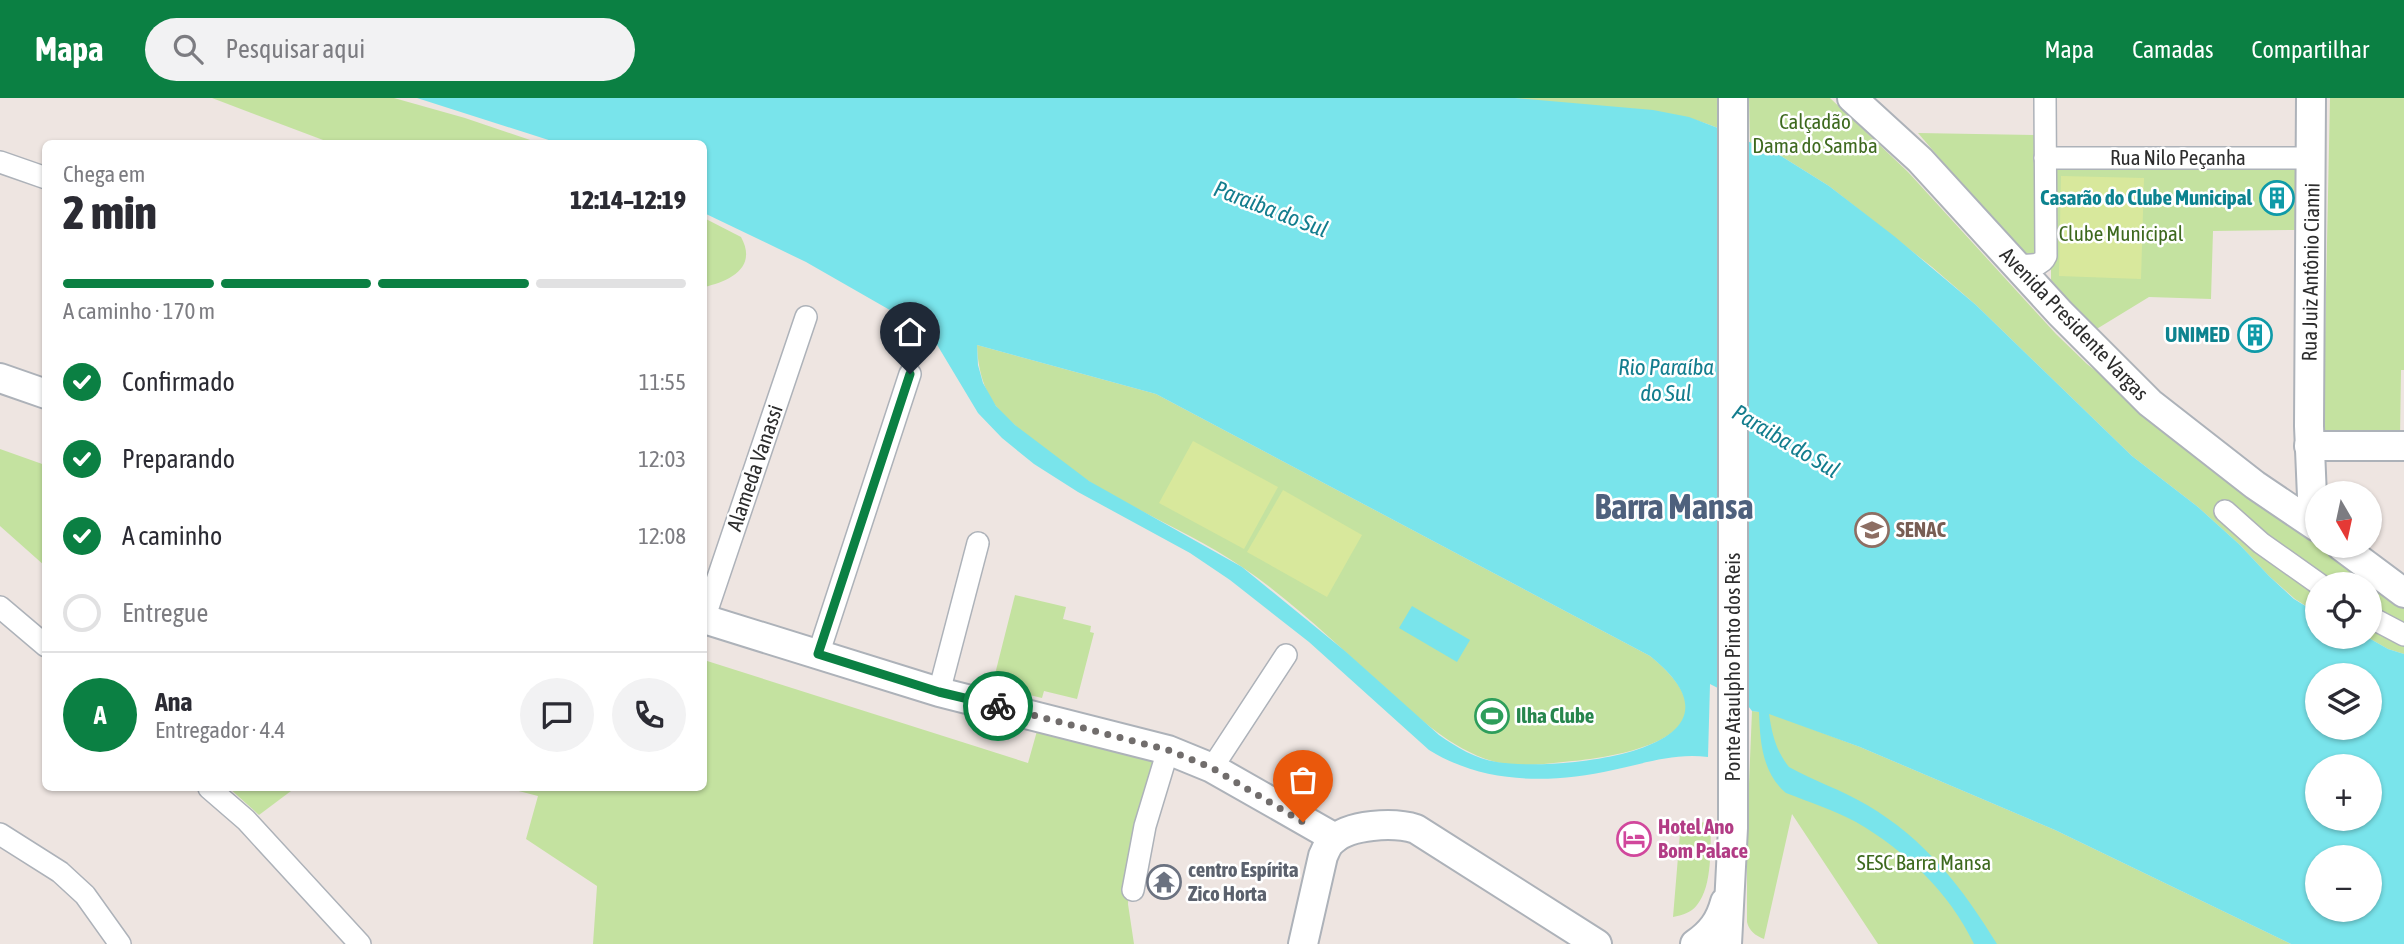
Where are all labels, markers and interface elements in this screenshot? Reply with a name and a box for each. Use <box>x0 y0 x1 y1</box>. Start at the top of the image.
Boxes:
search box <box>145 18 635 81</box>
text: Mapa <box>35 30 103 68</box>
icon: search <box>169 30 207 68</box>
text: Pesquisar aqui <box>225 34 365 64</box>
text: Mapa <box>2044 36 2094 63</box>
text: Camadas <box>2132 36 2214 63</box>
text: Compartilhar <box>2252 36 2369 63</box>
park label: Calçadão Dama do Samba <box>1752 109 1878 157</box>
street label: Rua Nilo Peçanha <box>2110 145 2246 169</box>
text: Chega em <box>63 161 145 187</box>
water label: Paraiba do Sul <box>1210 175 1332 243</box>
building icon: Casarão do Clube Municipal <box>2258 179 2296 217</box>
street label: Rua Juiz Antônio Cianni <box>2296 182 2324 361</box>
text: 12:14–12:19 <box>570 185 686 215</box>
place label: Casarão do Clube Municipal <box>2040 185 2252 209</box>
text: 2 min <box>63 186 157 239</box>
park label: Clube Municipal <box>2059 221 2184 245</box>
street label: Avenida Presidente Vargas <box>1996 242 2154 405</box>
text: A caminho · 170 m <box>63 298 215 324</box>
pin <box>880 302 940 374</box>
icon: home <box>891 313 929 351</box>
building icon: UNIMED <box>2236 316 2274 354</box>
place label: UNIMED <box>2165 322 2230 346</box>
water label: Rio Paraíba do Sul <box>1618 354 1714 406</box>
icon: check <box>63 363 101 401</box>
text: Confirmado <box>122 367 235 397</box>
text: 11:55 <box>639 369 686 395</box>
water label: Paraiba do Sul <box>1728 399 1844 483</box>
street label: Alameda Vanassi <box>721 401 787 534</box>
icon: check <box>63 440 101 478</box>
text: Preparando <box>122 444 235 474</box>
text: 12:03 <box>638 446 686 472</box>
north arrow <box>2305 481 2382 558</box>
map controls <box>2305 481 2382 922</box>
district label: Barra Mansa <box>1594 486 1754 526</box>
school or university icon: SENAC <box>1853 511 1891 549</box>
icon: check <box>63 517 101 555</box>
place label: SENAC <box>1896 517 1946 541</box>
text: A caminho <box>122 521 222 551</box>
text: 12:08 <box>638 523 686 549</box>
street label: Ponte Ataulpho Pinto dos Reis <box>1720 553 1744 781</box>
button: locate <box>2305 572 2382 649</box>
text: Entregue <box>122 598 208 628</box>
button: layers <box>2305 663 2382 740</box>
courier <box>963 671 1033 741</box>
button: chat <box>520 678 594 752</box>
button: phone <box>612 678 686 752</box>
text: Ana <box>155 687 192 717</box>
icon: bike <box>979 687 1017 725</box>
sports icon: Ilha Clube <box>1473 697 1511 735</box>
text: A <box>94 700 106 730</box>
place label: Ilha Clube <box>1516 703 1594 727</box>
text: Entregador · 4.4 <box>155 717 285 743</box>
pin <box>1273 750 1333 822</box>
button: + <box>2305 754 2382 831</box>
icon: bag <box>1284 761 1322 799</box>
place label: Hotel Ano Bom Palace <box>1658 814 1748 862</box>
hotel icon: Hotel Ano Bom Palace <box>1615 820 1653 858</box>
button: − <box>2305 845 2382 922</box>
park label: SESC Barra Mansa <box>1857 850 1991 874</box>
place label: centro Espírita Zico Horta <box>1188 857 1299 905</box>
temple icon: centro Espírita Zico Horta <box>1145 863 1183 901</box>

